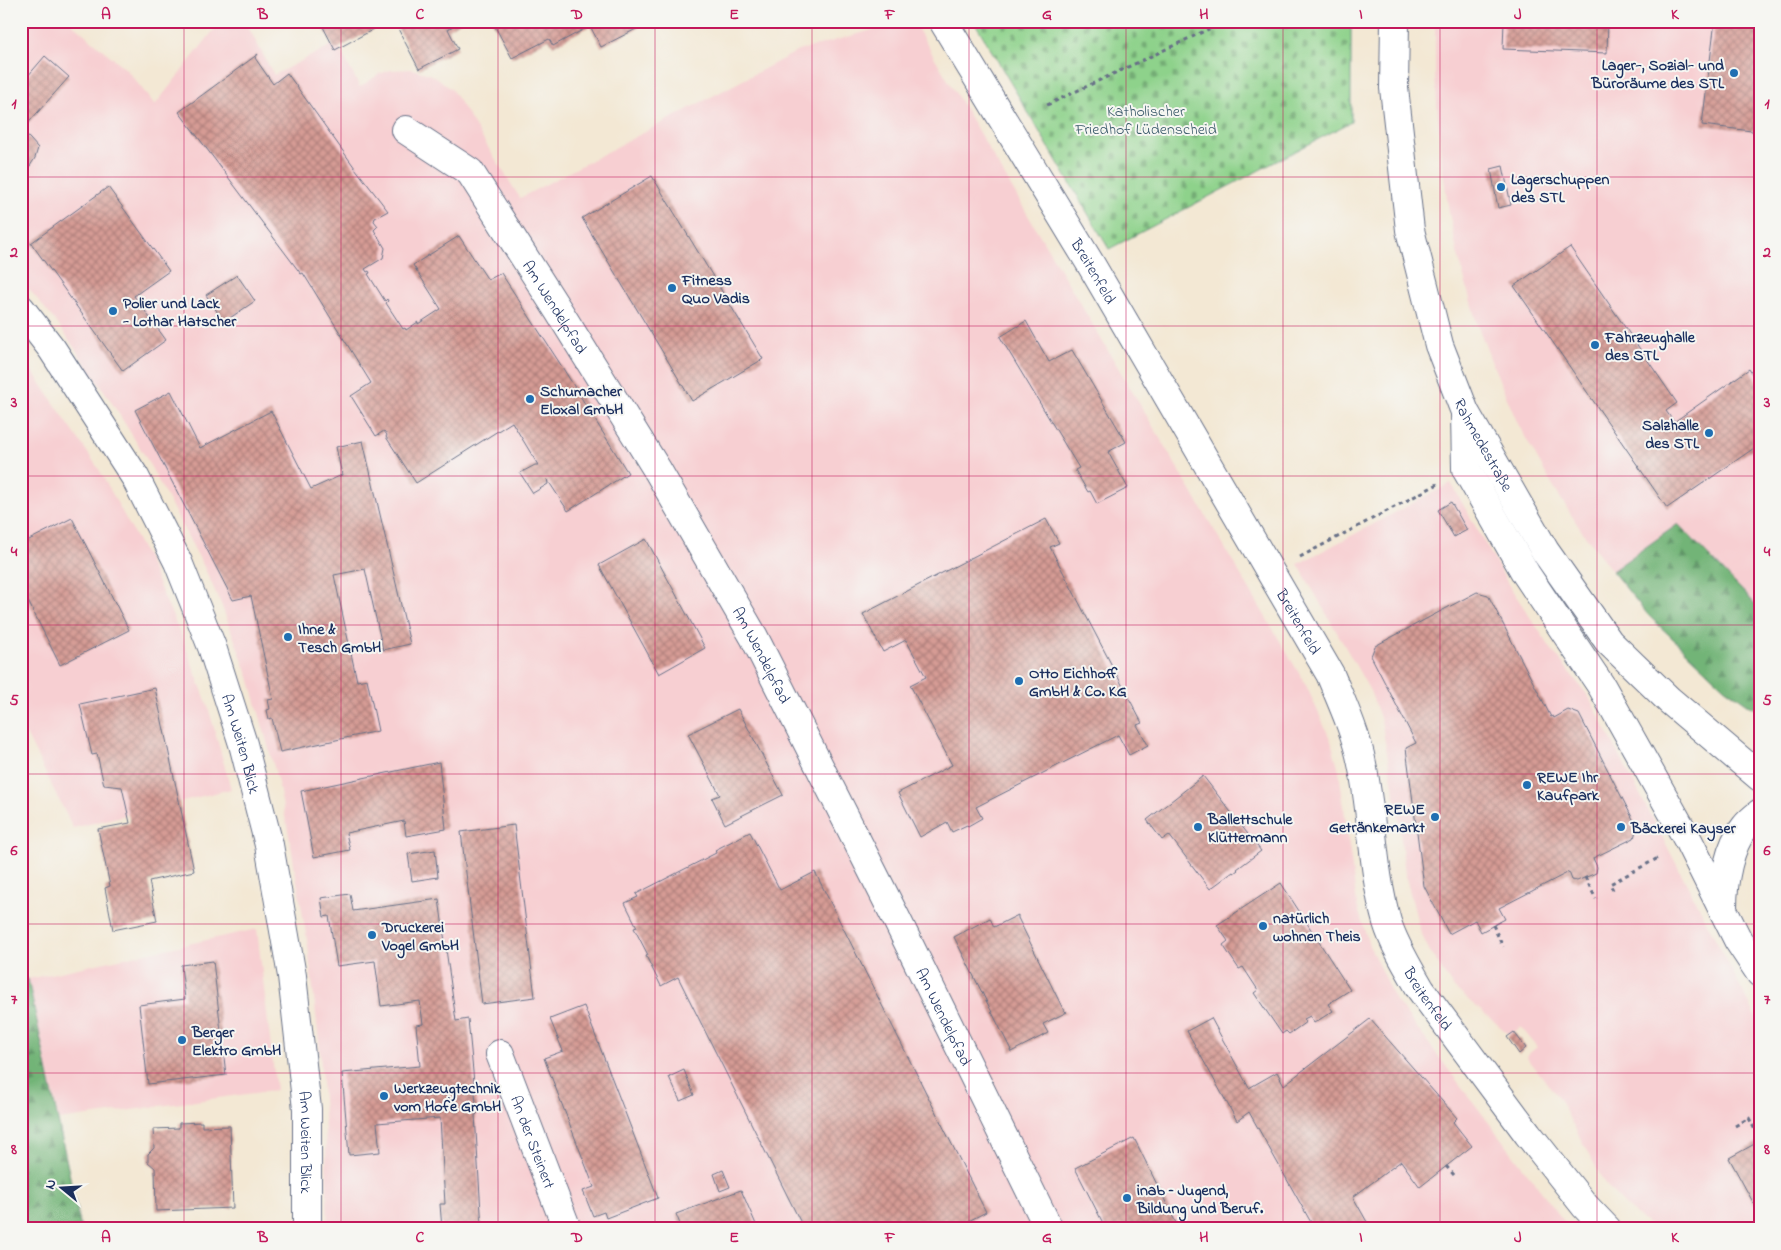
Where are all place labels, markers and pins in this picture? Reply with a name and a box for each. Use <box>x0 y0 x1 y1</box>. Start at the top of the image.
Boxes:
place label: Lager-, Sozial- und Büroräume des STL <box>1590 54 1725 96</box>
marker: Lager-, Sozial- und Büroräume des STL <box>1728 67 1740 79</box>
place label: Lagerschuppen des STL <box>1511 168 1609 210</box>
marker: Lagerschuppen des STL <box>1495 181 1507 193</box>
place label: Fitness Quo Vadis <box>681 269 750 311</box>
marker: Fitness Quo Vadis <box>666 282 678 294</box>
place label: Polier und Lack - Lothar Hatscher <box>122 292 237 334</box>
marker: Polier und Lack - Lothar Hatscher <box>107 305 119 317</box>
place label: Fahrzeughalle des STL <box>1604 326 1696 368</box>
marker: Fahrzeughalle des STL <box>1589 339 1601 351</box>
place label: Schumacher Eloxal GmbH <box>540 380 623 422</box>
marker: Schumacher Eloxal GmbH <box>524 393 536 405</box>
place label: Salzhalle des STL <box>1642 414 1700 456</box>
marker: Salzhalle des STL <box>1703 427 1715 439</box>
place label: Ihne & Tesch GmbH <box>298 618 381 660</box>
marker: Ihne & Tesch GmbH <box>282 631 294 643</box>
place label: Otto Eichhoff GmbH & Co. KG <box>1029 662 1127 704</box>
marker: Otto Eichhoff GmbH & Co. KG <box>1013 675 1025 687</box>
place label: REWE Ihr Kaufpark <box>1536 766 1600 808</box>
marker: REWE Ihr Kaufpark <box>1521 779 1533 791</box>
place label: REWE Getränkemarkt <box>1329 798 1426 840</box>
place label: Ballettschule Klüttermann <box>1207 808 1293 850</box>
marker: REWE Getränkemarkt <box>1429 811 1441 823</box>
place label: Bäckerei Kayser <box>1630 817 1737 842</box>
marker: Ballettschule Klüttermann <box>1192 821 1204 833</box>
marker: Bäckerei Kayser <box>1615 821 1627 833</box>
place label: natürlich wohnen Theis <box>1273 907 1361 949</box>
place label: Druckerei Vogel GmbH <box>381 916 459 959</box>
marker: natürlich wohnen Theis <box>1257 920 1269 932</box>
marker: Druckerei Vogel GmbH <box>366 929 378 941</box>
place label: Berger Elektro GmbH <box>191 1021 281 1063</box>
marker: Berger Elektro GmbH <box>176 1034 188 1046</box>
place label: Werkzeugtechnik vom Hofe GmbH <box>393 1077 502 1119</box>
marker: Werkzeugtechnik vom Hofe GmbH <box>378 1090 390 1102</box>
place label: inab – Jugend, Bildung und Beruf. <box>1136 1179 1264 1222</box>
marker: inab – Jugend, Bildung und Beruf. <box>1121 1192 1133 1204</box>

